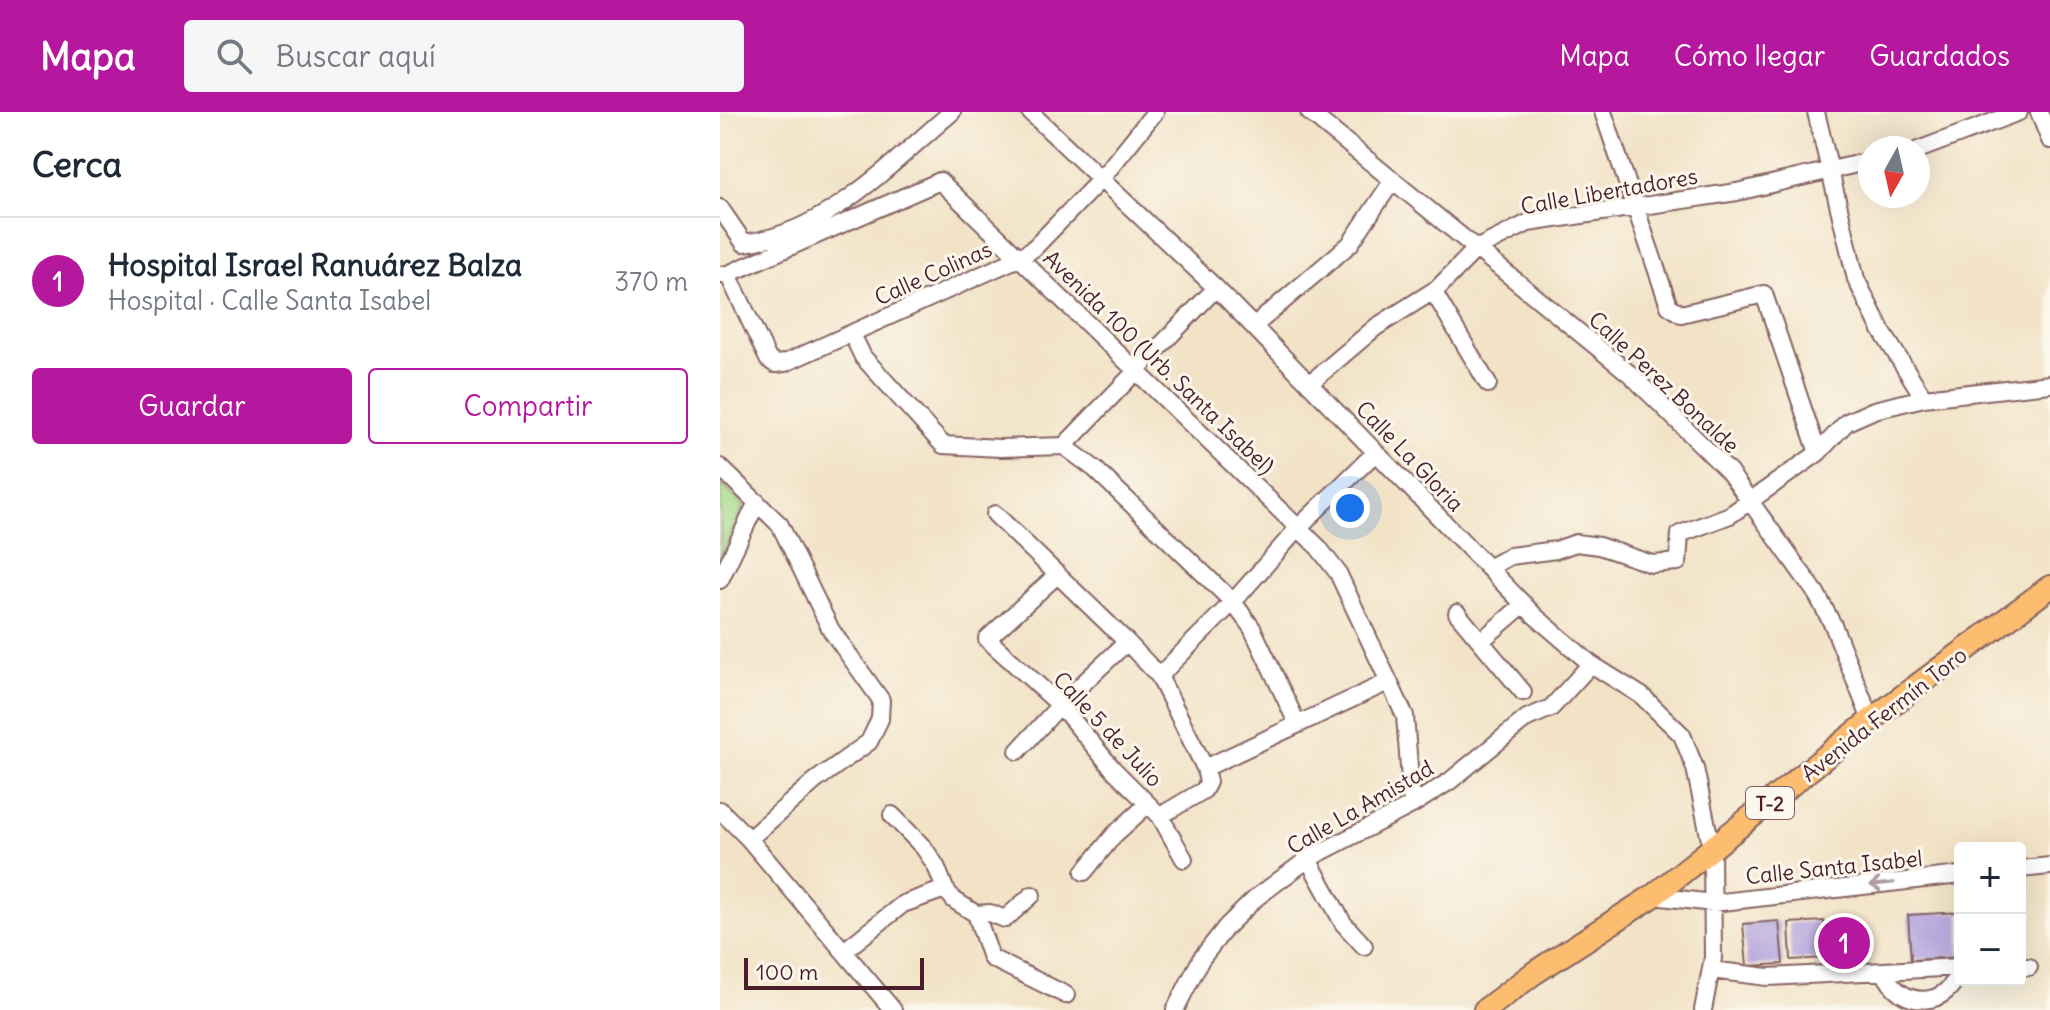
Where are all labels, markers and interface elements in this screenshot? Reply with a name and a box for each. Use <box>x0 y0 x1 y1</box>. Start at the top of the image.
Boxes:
search box <box>184 20 744 92</box>
text: Mapa <box>40 33 136 80</box>
icon: search <box>212 34 256 78</box>
text: Buscar aquí <box>276 37 436 75</box>
text: Mapa <box>1559 38 1630 74</box>
text: Cómo llegar <box>1674 38 1825 74</box>
text: Guardados <box>1869 38 2010 74</box>
north arrow <box>1858 136 1930 208</box>
text: Cerca <box>32 143 122 186</box>
street label: Calle Libertadores <box>1518 162 1700 220</box>
street label: Calle Colinas <box>870 235 996 311</box>
street label: Avenida 100 (Urb. Santa Isabel) <box>1038 244 1280 480</box>
text: Hospital Israel Ranuárez Balza <box>108 246 522 284</box>
text: 1 <box>53 265 63 298</box>
text: 370 m <box>614 265 688 298</box>
text: Hospital · Calle Santa Isabel <box>108 284 431 317</box>
street label: Calle Perez Bonalde <box>1583 305 1745 459</box>
button: Guardar <box>32 368 352 444</box>
button: Compartir <box>368 368 688 444</box>
street label: Calle La Gloria <box>1350 395 1470 517</box>
your location <box>1330 488 1370 528</box>
street label: Avenida Fermín Toro <box>1795 641 1973 787</box>
street label: Calle 5 de Julio <box>1047 665 1169 793</box>
street label: Calle La Amistad <box>1282 754 1438 860</box>
road number: T-2 <box>1746 787 1794 819</box>
map controls <box>1954 842 2026 986</box>
button: + <box>1954 842 2026 914</box>
street label: Calle Santa Isabel <box>1744 844 1924 890</box>
one-way arrow <box>1870 877 1896 892</box>
pin: 1 <box>1818 913 1870 973</box>
button: − <box>1954 914 2026 986</box>
scale bar <box>744 954 924 990</box>
text: 100 m <box>756 958 818 986</box>

